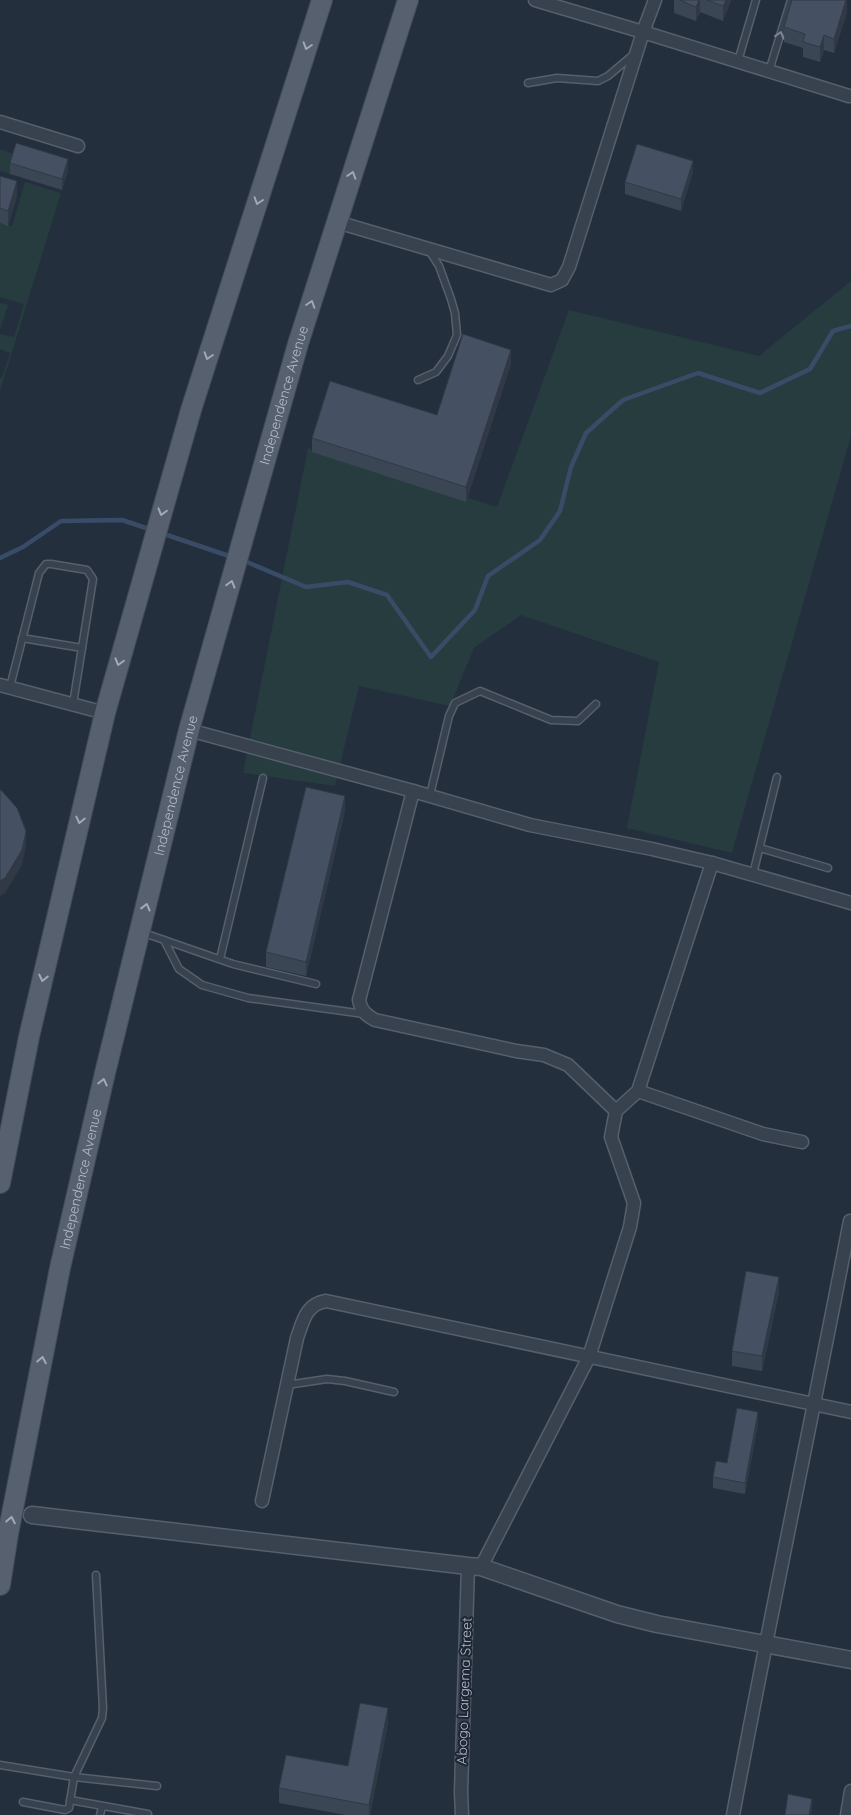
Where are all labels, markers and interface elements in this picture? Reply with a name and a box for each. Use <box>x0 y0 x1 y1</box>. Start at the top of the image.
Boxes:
one-way arrow <box>774 32 784 40</box>
one-way arrow <box>303 42 313 50</box>
one-way arrow <box>346 172 356 180</box>
one-way arrow <box>253 197 263 205</box>
one-way arrow <box>305 300 315 308</box>
street label: Independence Avenue <box>255 323 312 467</box>
one-way arrow <box>204 351 214 360</box>
one-way arrow <box>158 508 168 516</box>
one-way arrow <box>226 580 236 589</box>
one-way arrow <box>115 658 125 666</box>
street label: Independence Avenue <box>150 713 202 857</box>
one-way arrow <box>75 815 86 824</box>
one-way arrow <box>140 903 151 912</box>
one-way arrow <box>38 974 49 982</box>
one-way arrow <box>97 1078 108 1087</box>
street label: Independence Avenue <box>56 1107 106 1251</box>
one-way arrow <box>36 1356 47 1365</box>
one-way arrow <box>5 1516 15 1524</box>
street label: Abogo Largema Street <box>452 1617 476 1765</box>

